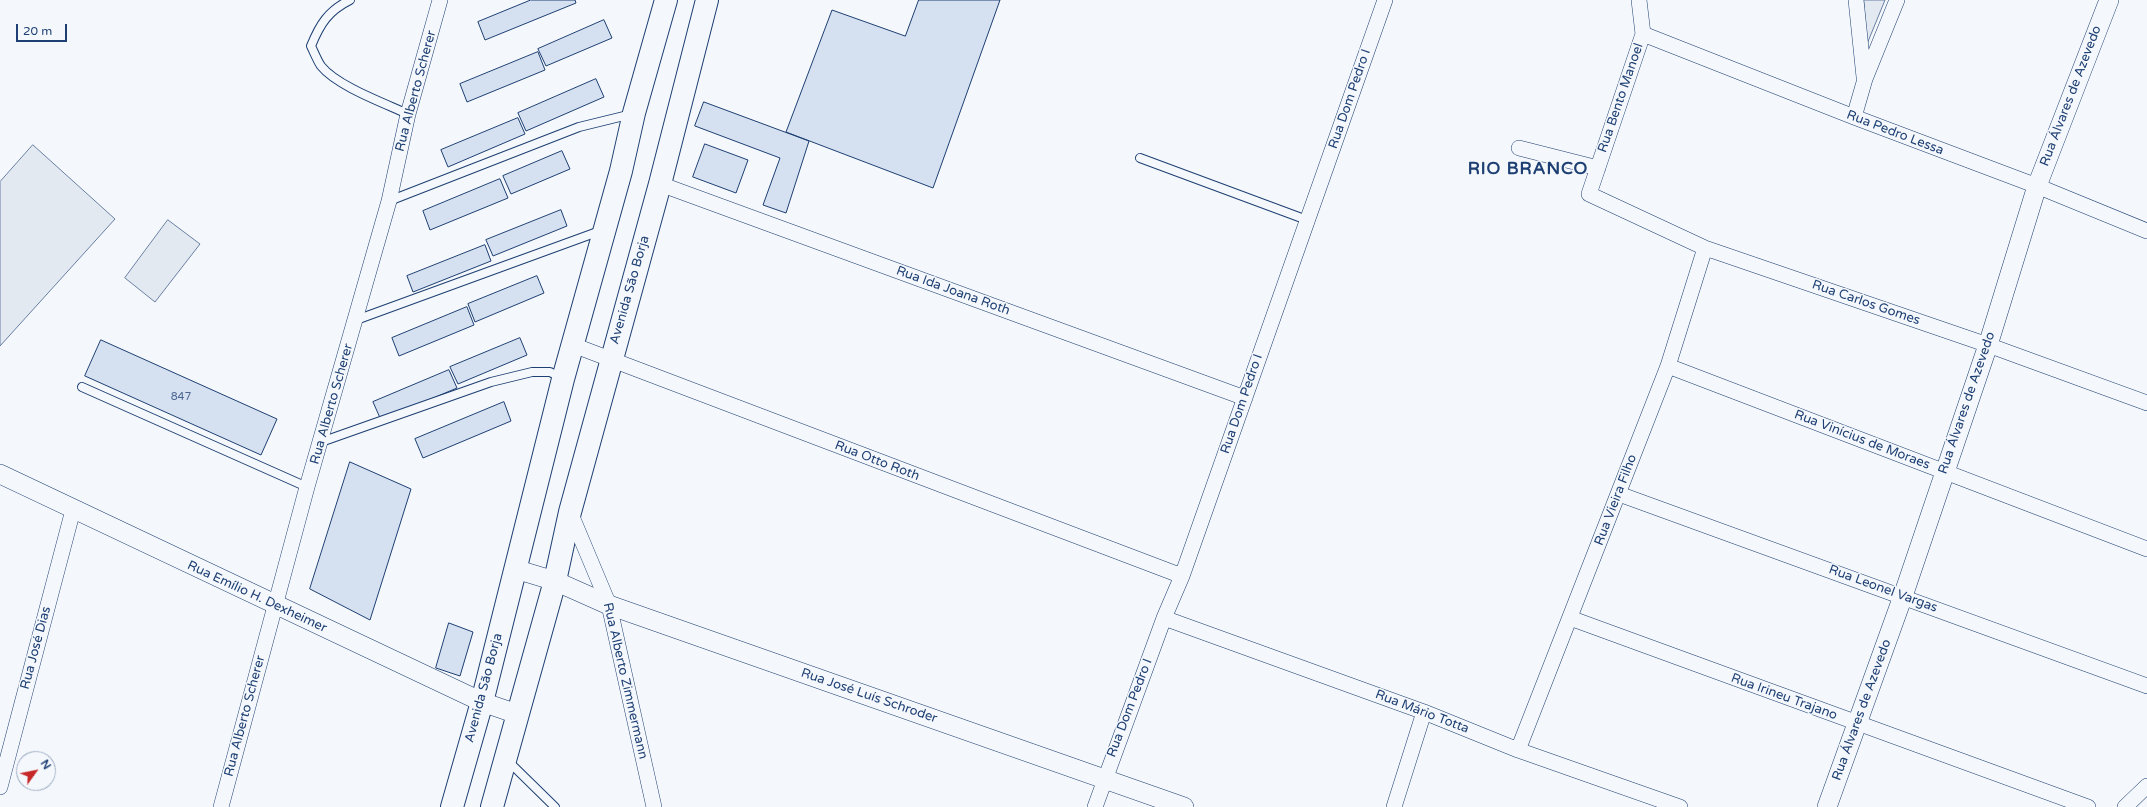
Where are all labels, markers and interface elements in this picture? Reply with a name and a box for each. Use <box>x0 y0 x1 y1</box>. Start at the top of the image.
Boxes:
scale bar <box>18 16 69 42</box>
text: 20 m <box>23 24 52 38</box>
street label: Rua Álvares de Azevedo <box>2037 24 2105 168</box>
street label: Rua Alberto Scherer <box>392 29 440 153</box>
street label: Rua Bento Manoel <box>1595 41 1647 155</box>
street label: Rua Dom Pedro I <box>1326 47 1374 151</box>
street label: Rua Pedro Lessa <box>1844 107 1946 159</box>
district label: RIO BRANCO <box>1468 160 1588 180</box>
street label: Avenida São Borja <box>607 234 653 346</box>
street label: Rua Ida Joana Roth <box>894 263 1012 319</box>
street label: Rua Carlos Gomes <box>1810 277 1922 329</box>
street label: Rua Álvares de Azevedo <box>1935 330 1999 476</box>
street label: Rua Alberto Scherer <box>307 342 357 466</box>
street label: Rua Dom Pedro I <box>1218 352 1266 456</box>
house number: 847 <box>171 390 191 404</box>
street label: Rua Vinícius de Moraes <box>1792 407 1932 473</box>
street label: Rua Otto Roth <box>832 438 922 484</box>
street label: Rua Vieira Filho <box>1591 452 1641 548</box>
street label: Rua Emílio H. Dexheimer <box>185 558 329 636</box>
street label: Rua Leonel Vargas <box>1826 562 1940 616</box>
street label: Rua Alberto Zimmermann <box>599 601 651 761</box>
street label: Rua José Dias <box>17 605 55 691</box>
street label: Avenida São Borja <box>462 632 506 744</box>
street label: Rua Álvares de Azevedo <box>1829 637 1895 783</box>
street label: Rua Alberto Scherer <box>221 654 269 778</box>
street label: Rua Dom Pedro I <box>1104 656 1156 760</box>
street label: Rua José Luís Schroder <box>799 665 939 727</box>
street label: Rua Irineu Trajano <box>1729 671 1839 723</box>
street label: Rua Mário Totta <box>1373 687 1471 737</box>
north arrow <box>16 751 56 791</box>
text: N <box>38 757 54 772</box>

